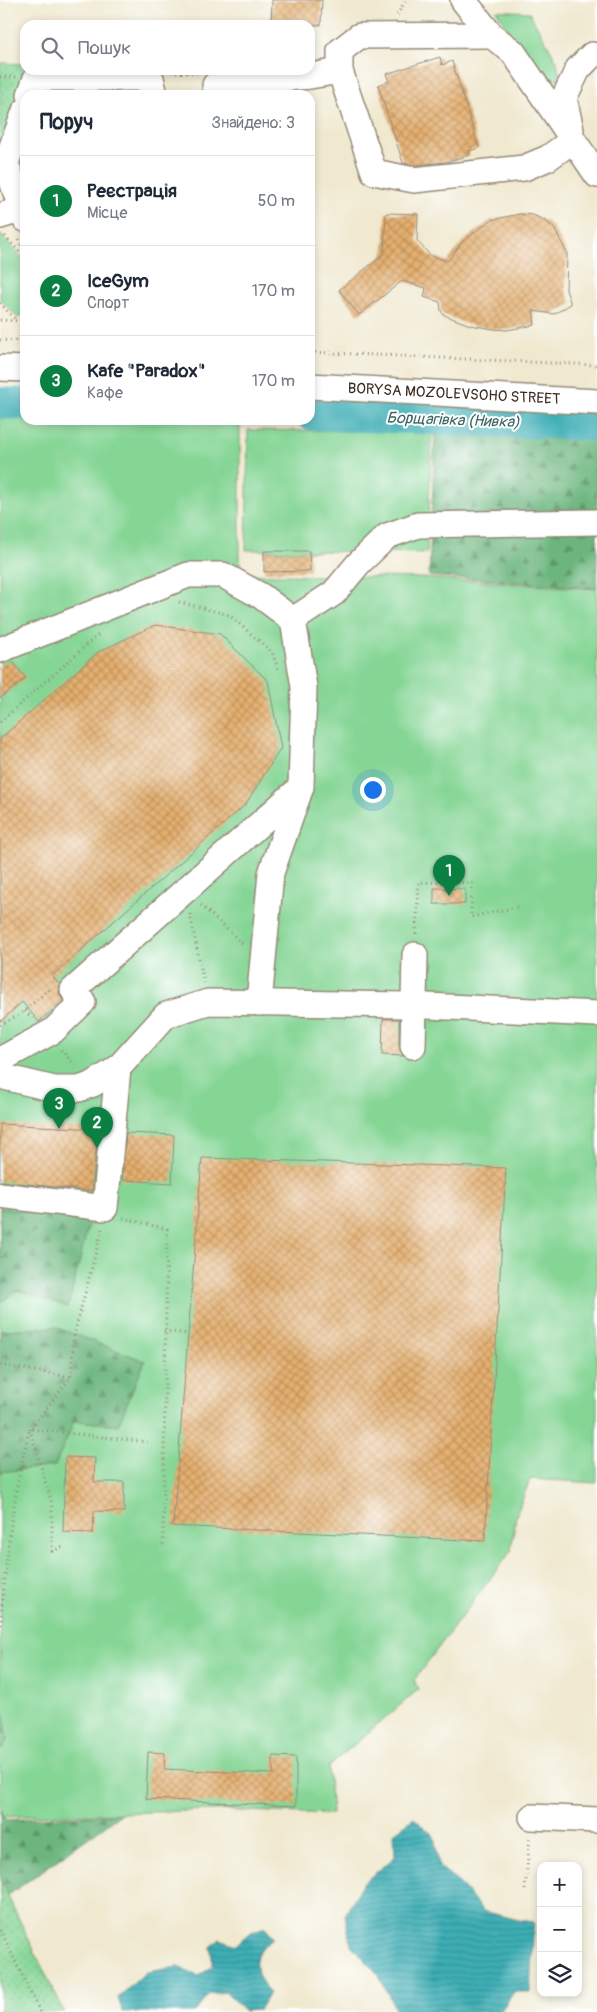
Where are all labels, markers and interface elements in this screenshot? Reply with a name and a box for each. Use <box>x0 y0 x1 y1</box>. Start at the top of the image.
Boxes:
search box <box>20 20 315 75</box>
icon: search <box>38 34 66 62</box>
text: Пошук <box>78 36 131 60</box>
text: Поруч <box>40 109 93 136</box>
text: Знайдено: 3 <box>212 113 295 133</box>
text: Реєстрація <box>87 179 177 203</box>
text: 1 <box>53 191 59 211</box>
text: 50 m <box>258 191 295 211</box>
text: Місце <box>87 203 127 223</box>
text: IceGym <box>87 269 149 293</box>
text: 2 <box>52 281 60 301</box>
text: 170 m <box>252 281 295 301</box>
text: Спорт <box>87 293 129 313</box>
text: Kafe "Paradox" <box>87 359 205 383</box>
text: 3 <box>52 371 60 391</box>
text: 170 m <box>252 371 295 391</box>
street label: BORYSA MOZOLEVSOHO STREET <box>347 379 561 409</box>
text: Кафе <box>87 383 123 403</box>
water label: Борщагівка (Нивка) <box>386 408 520 432</box>
your location <box>360 777 386 803</box>
pin: 1 <box>433 855 465 896</box>
pin: 3 <box>43 1088 75 1129</box>
pin: 2 <box>81 1107 113 1148</box>
map controls <box>537 1862 582 1997</box>
button: + <box>537 1862 582 1907</box>
button: − <box>537 1907 582 1952</box>
button: layers <box>537 1952 582 1997</box>

